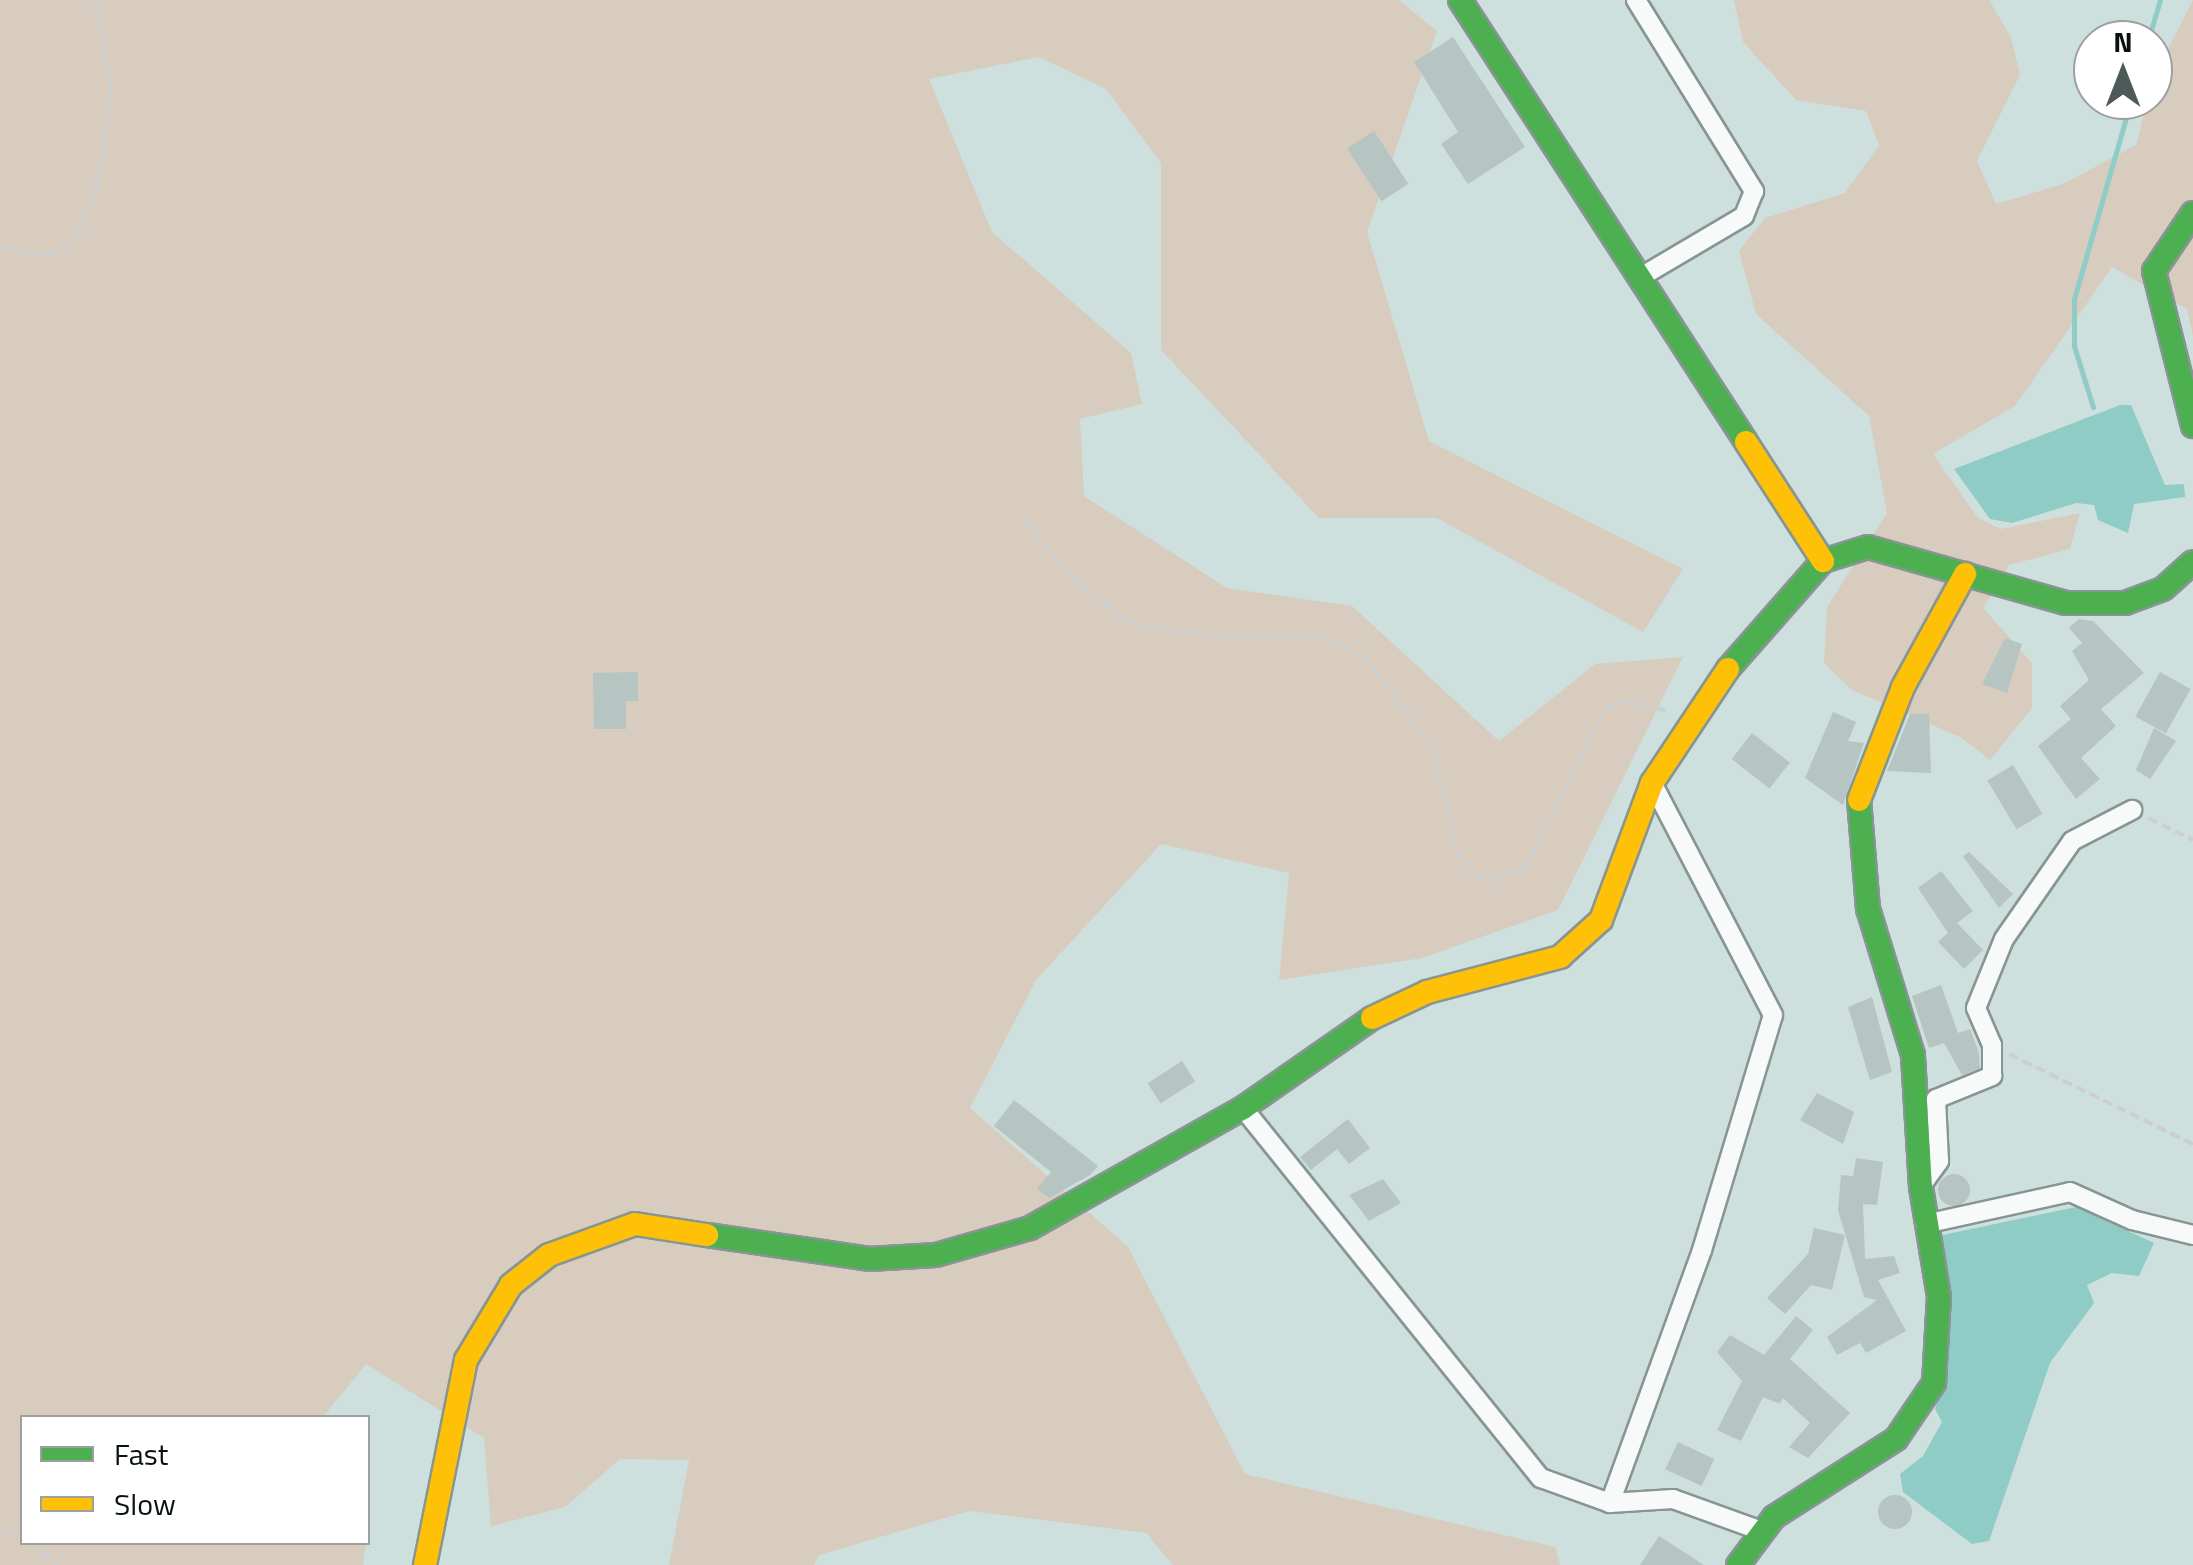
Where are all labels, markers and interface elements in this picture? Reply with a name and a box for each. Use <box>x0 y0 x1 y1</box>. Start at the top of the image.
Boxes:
north arrow <box>2073 20 2173 120</box>
text: N <box>2113 20 2133 63</box>
legend <box>20 1415 370 1545</box>
text: Fast <box>114 1431 168 1477</box>
text: Slow <box>114 1481 176 1527</box>

